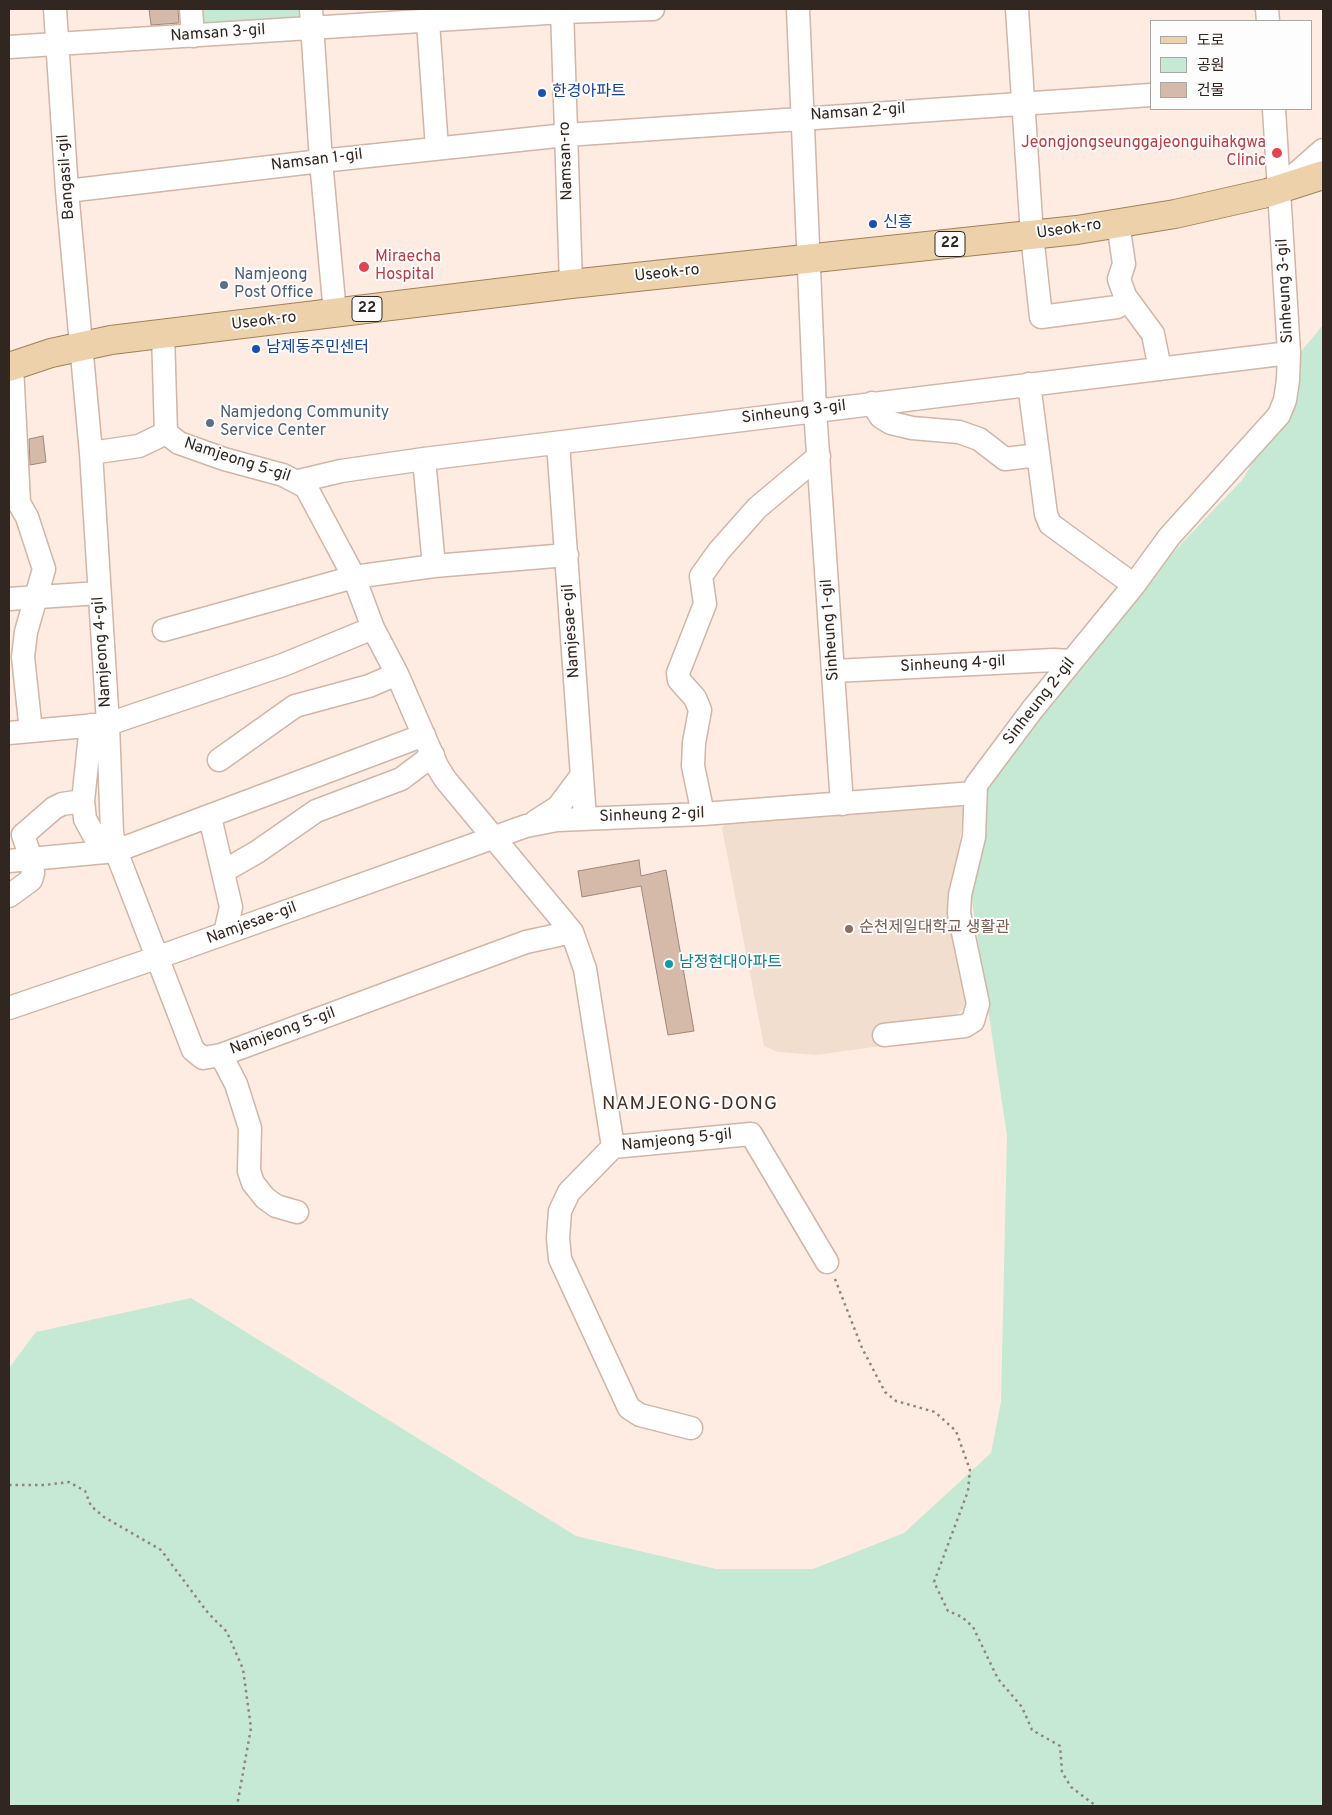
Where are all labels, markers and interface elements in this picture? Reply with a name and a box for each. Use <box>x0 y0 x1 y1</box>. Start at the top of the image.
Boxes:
legend <box>1150 20 1312 110</box>
street label: Namsan 3-gil <box>170 21 266 47</box>
text: 도로 <box>1197 32 1225 51</box>
text: 공원 <box>1197 57 1225 76</box>
text: 건물 <box>1197 82 1225 101</box>
place label: 한경아파트 <box>552 83 626 103</box>
marker: 한경아파트 <box>536 87 548 99</box>
street label: Namsan 2-gil <box>810 100 906 126</box>
street label: Namsan-ro <box>556 121 578 201</box>
street label: Bangasil-gil <box>54 134 80 220</box>
place label: Jeongjongseunggajeonguihakgwa Clinic <box>1021 134 1266 172</box>
street label: Namsan 1-gil <box>270 146 364 176</box>
marker: Jeongjongseunggajeonguihakgwa Clinic <box>1270 146 1284 160</box>
place label: 신흥 <box>883 214 912 234</box>
street label: Useok-ro <box>1035 216 1103 244</box>
marker: 신흥 <box>867 218 879 230</box>
road number: 22 <box>935 232 965 256</box>
street label: Sinheung 3-gil <box>1274 238 1298 344</box>
place label: Miraecha Hospital <box>375 248 441 286</box>
marker: Miraecha Hospital <box>357 260 371 274</box>
street label: Useok-ro <box>634 261 700 287</box>
place label: Namjeong Post Office <box>234 266 313 304</box>
marker: Namjeong Post Office <box>218 279 230 291</box>
road number: 22 <box>352 296 382 322</box>
street label: Useok-ro <box>230 308 298 336</box>
place label: 남제동주민센터 <box>266 339 369 359</box>
marker: 남제동주민센터 <box>250 343 262 355</box>
street label: Sinheung 3-gil <box>741 397 847 429</box>
place label: Namjedong Community Service Center <box>220 404 389 442</box>
marker: Namjedong Community Service Center <box>204 417 216 429</box>
street label: Namjeong 5-gil <box>181 435 293 487</box>
street label: Sinheung 1-gil <box>818 578 844 682</box>
street label: Namjesae-gil <box>559 583 585 679</box>
street label: Namjeong 4-gil <box>90 596 116 708</box>
street label: Sinheung 4-gil <box>900 653 1006 677</box>
street label: Sinheung 2-gil <box>1000 655 1080 749</box>
street label: Sinheung 2-gil <box>599 805 705 827</box>
street label: Namjesae-gil <box>204 899 300 949</box>
place label: 순천제일대학교 생활관 <box>859 919 1010 939</box>
marker: 순천제일대학교 생활관 <box>843 923 855 935</box>
place label: 남정현대아파트 <box>679 954 782 974</box>
marker: 남정현대아파트 <box>663 958 675 970</box>
street label: Namjeong 5-gil <box>228 1004 338 1060</box>
district label: NAMJEONG-DONG <box>600 1094 780 1116</box>
street label: Namjeong 5-gil <box>621 1126 733 1156</box>

